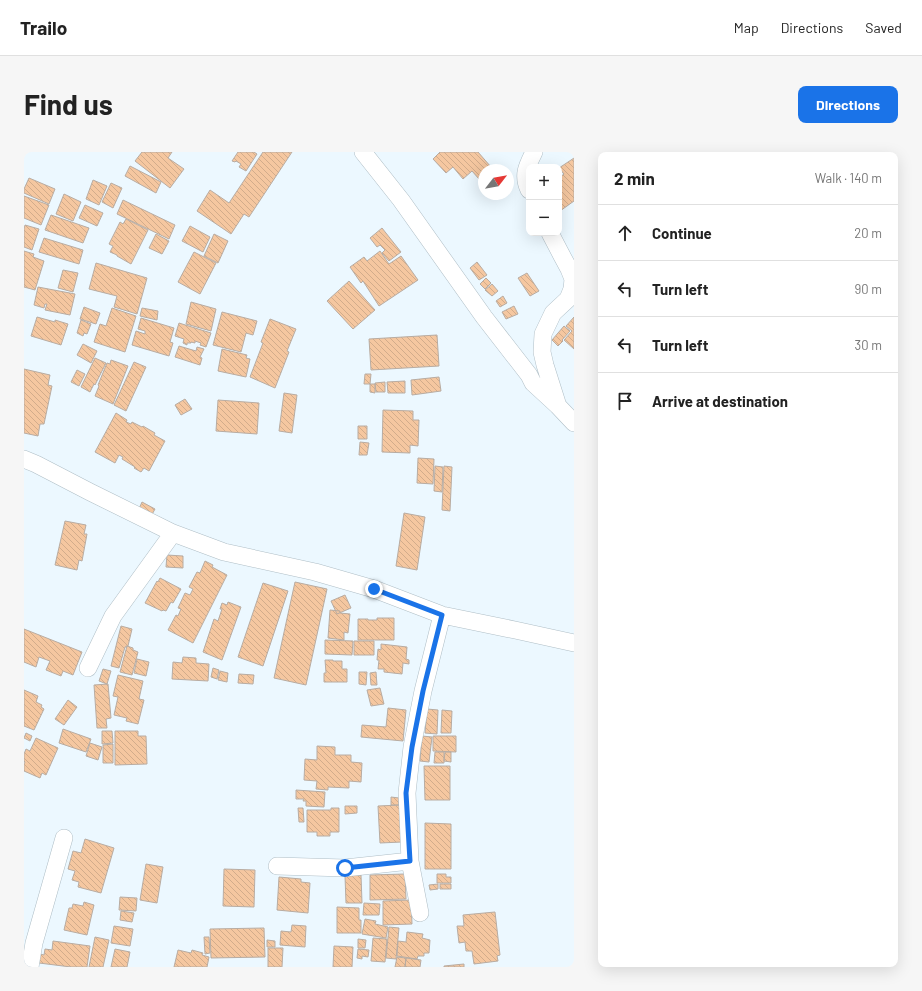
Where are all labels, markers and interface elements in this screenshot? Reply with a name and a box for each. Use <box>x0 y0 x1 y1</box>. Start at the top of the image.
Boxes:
text: Trailo <box>20 16 67 39</box>
text: Map <box>734 19 759 36</box>
text: Directions <box>781 19 843 36</box>
text: Saved <box>865 19 902 36</box>
button: Directions <box>798 86 898 123</box>
text: Find us <box>24 87 113 121</box>
north arrow <box>478 164 514 200</box>
map controls <box>526 164 562 236</box>
button: + <box>526 164 562 200</box>
text: 2 min <box>614 168 655 188</box>
text: Walk · 140 m <box>815 170 882 186</box>
button: − <box>526 200 562 236</box>
icon: ahead <box>614 222 636 244</box>
text: Continue <box>652 224 712 242</box>
text: 20 m <box>854 225 882 241</box>
icon: left <box>614 278 636 300</box>
text: Turn left <box>652 280 708 298</box>
text: 90 m <box>855 281 882 297</box>
icon: left <box>614 334 636 356</box>
text: Turn left <box>652 336 708 354</box>
text: 30 m <box>855 337 882 353</box>
icon: arrive <box>614 390 636 412</box>
text: Arrive at destination <box>652 392 788 410</box>
route end <box>365 580 383 598</box>
route start <box>336 859 354 877</box>

